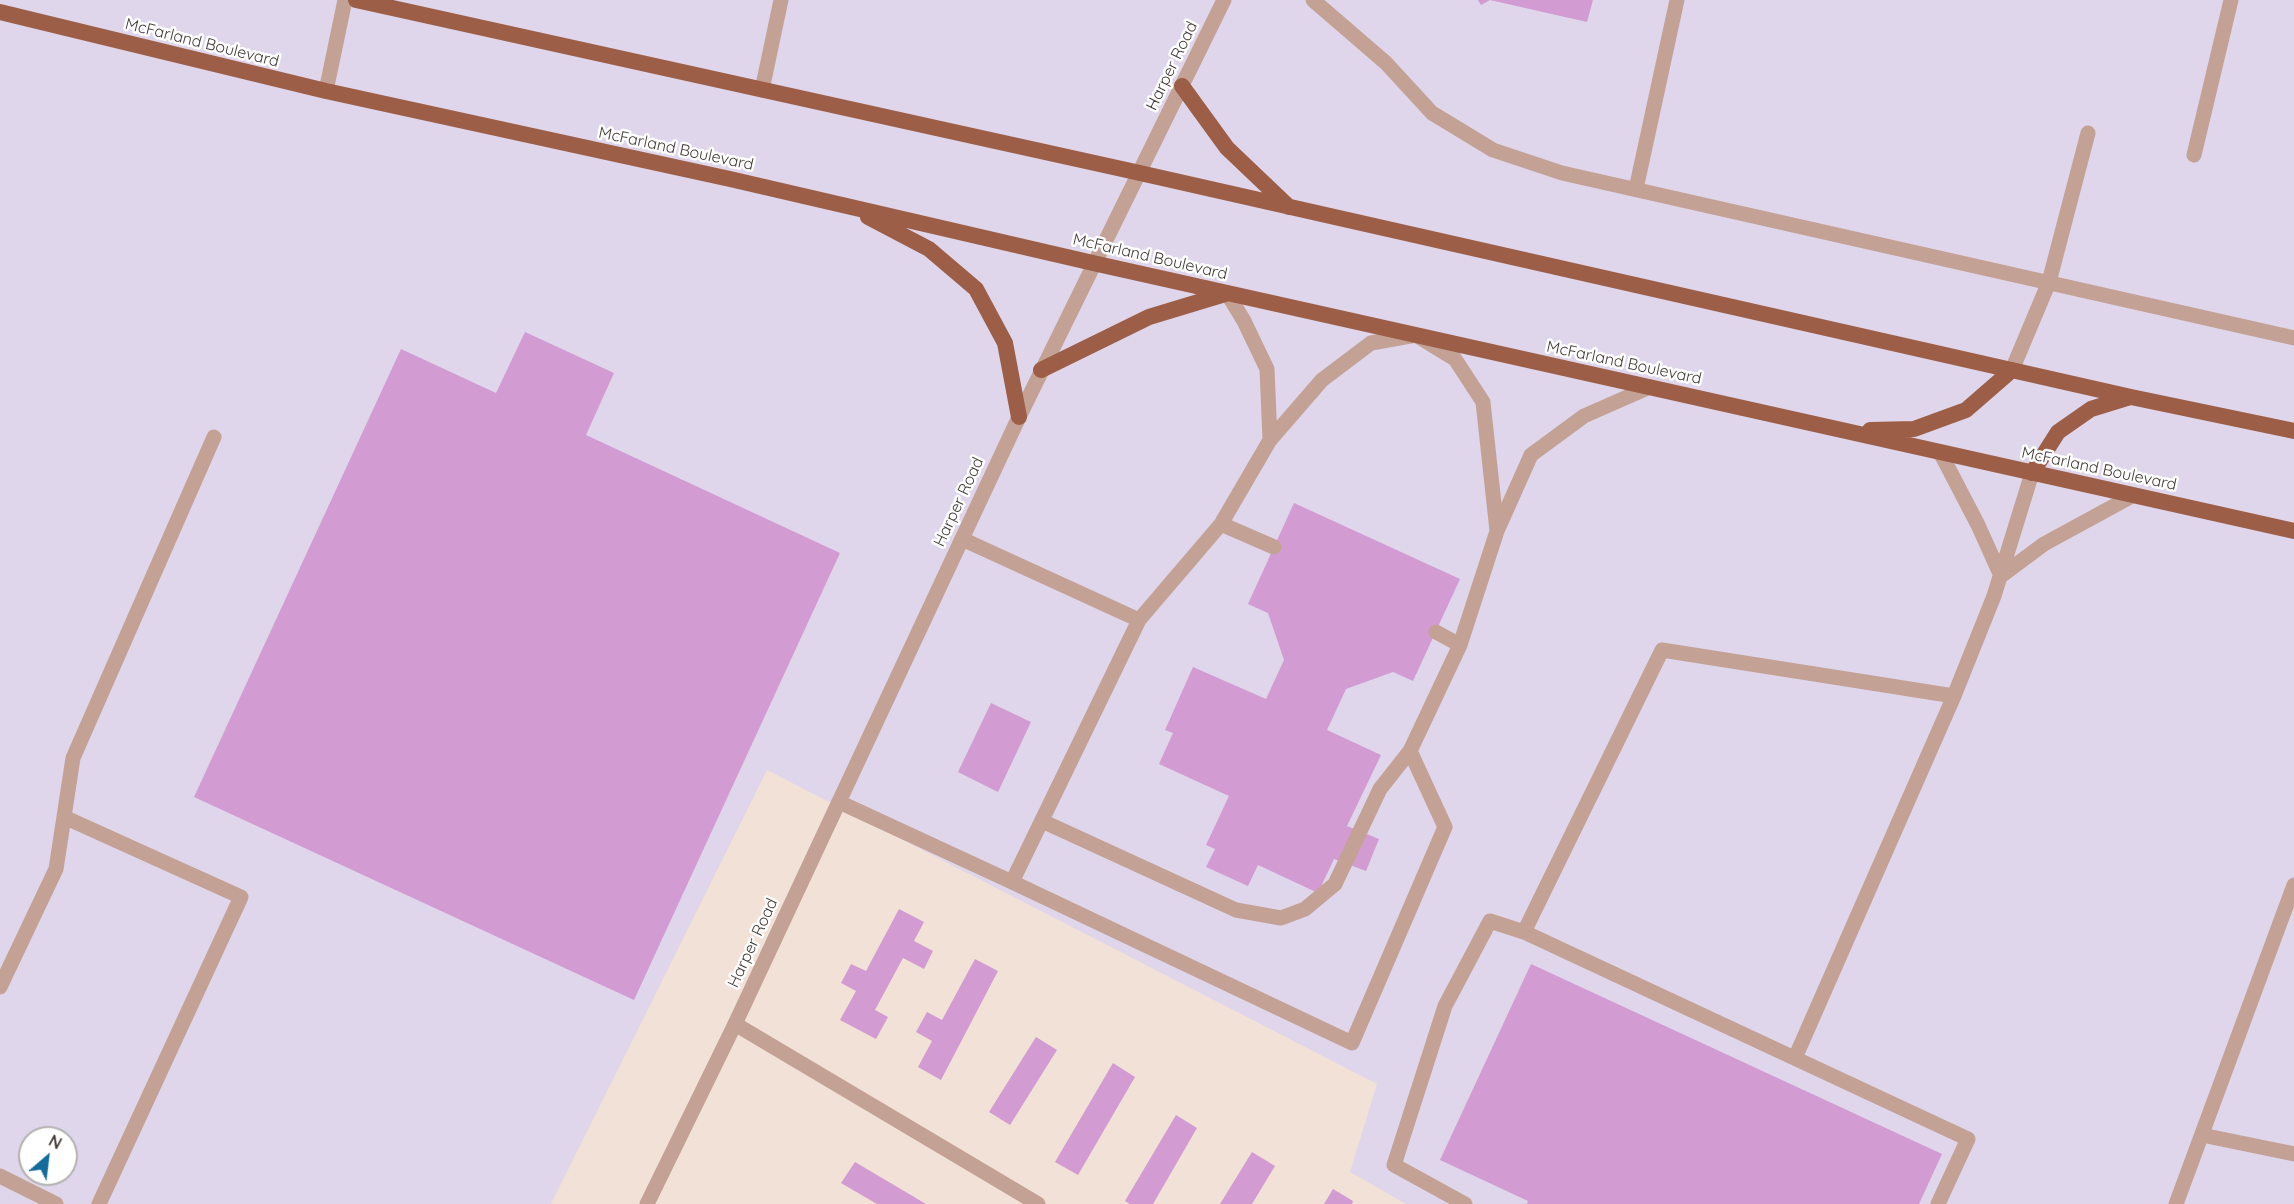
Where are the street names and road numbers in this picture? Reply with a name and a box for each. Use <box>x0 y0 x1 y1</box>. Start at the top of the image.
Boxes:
street label: McFarland Boulevard <box>123 15 281 71</box>
street label: Harper Road <box>1142 18 1202 114</box>
street label: McFarland Boulevard <box>597 123 755 175</box>
street label: McFarland Boulevard <box>1071 230 1229 284</box>
street label: McFarland Boulevard <box>1545 337 1703 389</box>
street label: McFarland Boulevard <box>2020 443 2178 495</box>
street label: Harper Road <box>930 454 988 550</box>
street label: Harper Road <box>724 895 782 991</box>

